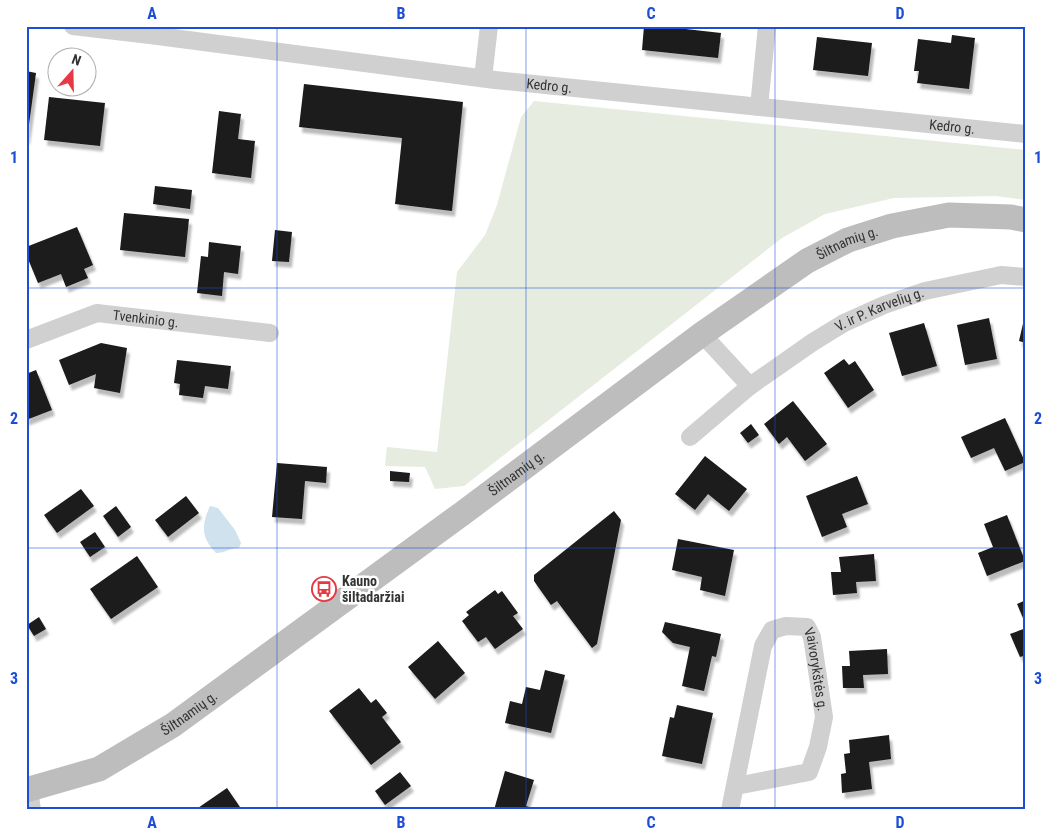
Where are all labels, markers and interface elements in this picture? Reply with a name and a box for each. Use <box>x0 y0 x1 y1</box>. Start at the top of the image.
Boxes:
text: A <box>147 4 157 23</box>
text: B <box>397 4 406 23</box>
text: C <box>646 4 656 23</box>
text: D <box>895 4 905 23</box>
north arrow <box>48 48 98 98</box>
text: N <box>70 51 83 69</box>
street label: Kedro g. <box>526 75 573 96</box>
street label: Kedro g. <box>929 116 976 137</box>
text: 1 <box>10 148 18 167</box>
text: 1 <box>1034 148 1042 167</box>
street label: Šiltnamių g. <box>813 223 880 263</box>
street label: V. ir P. Karvelių g. <box>832 284 926 335</box>
street label: Tvenkinio g. <box>112 307 180 330</box>
text: 2 <box>10 409 18 428</box>
text: 2 <box>1034 409 1042 428</box>
street label: Šiltnamių g. <box>485 447 548 499</box>
place label: Kauno šiltadaržiai <box>342 573 404 605</box>
bus stop icon: Kauno šiltadaržiai <box>311 576 337 602</box>
street label: Vaivorykštės g. <box>801 625 831 712</box>
text: 3 <box>10 669 18 688</box>
text: 3 <box>1034 669 1042 688</box>
street label: Šiltnamių g. <box>157 687 220 738</box>
text: A <box>147 813 157 832</box>
text: B <box>397 813 406 832</box>
text: C <box>646 813 656 832</box>
text: D <box>895 813 905 832</box>

